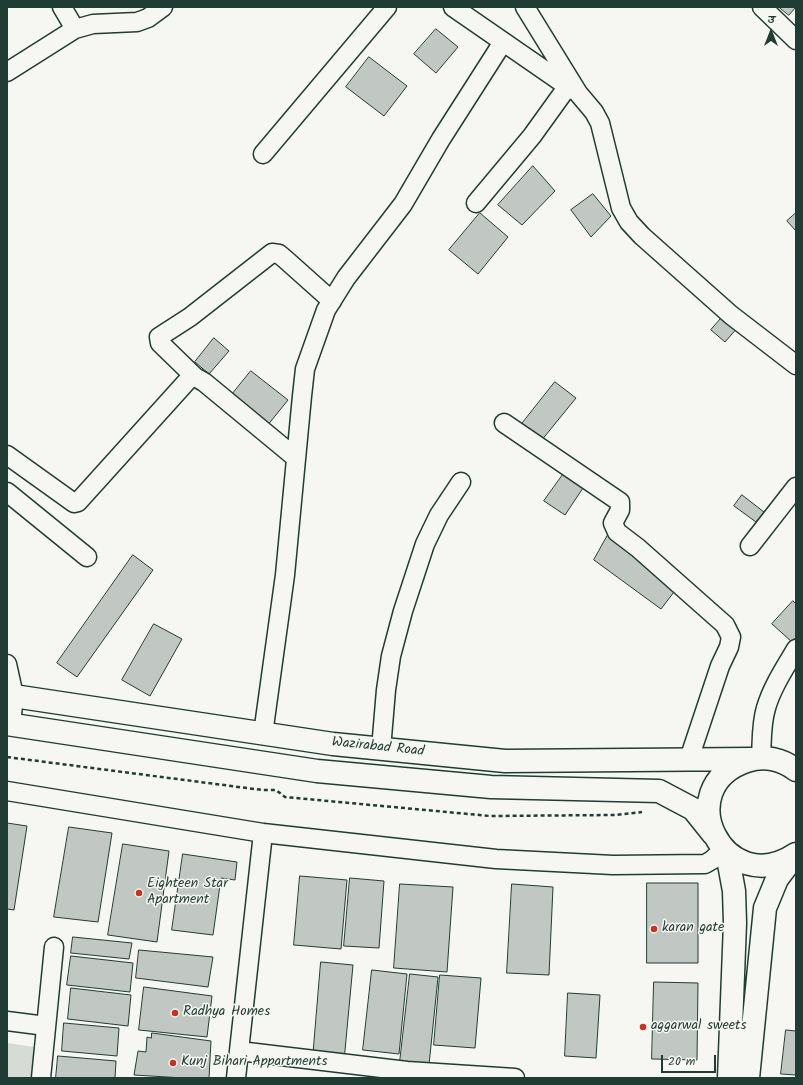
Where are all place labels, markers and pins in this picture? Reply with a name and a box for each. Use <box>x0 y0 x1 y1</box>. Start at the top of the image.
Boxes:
place label: Eighteen Star Apartment <box>147 877 228 910</box>
marker: Eighteen Star Apartment <box>134 888 144 898</box>
place label: karan gate <box>662 921 724 937</box>
marker: karan gate <box>649 924 659 934</box>
place label: Radhya Homes <box>183 1005 270 1021</box>
marker: Radhya Homes <box>170 1008 180 1018</box>
place label: aggarwal sweets <box>651 1019 746 1035</box>
marker: aggarwal sweets <box>638 1022 648 1032</box>
place label: Kunj Bihari Appartments <box>181 1055 327 1071</box>
marker: Kunj Bihari Appartments <box>168 1058 178 1068</box>

